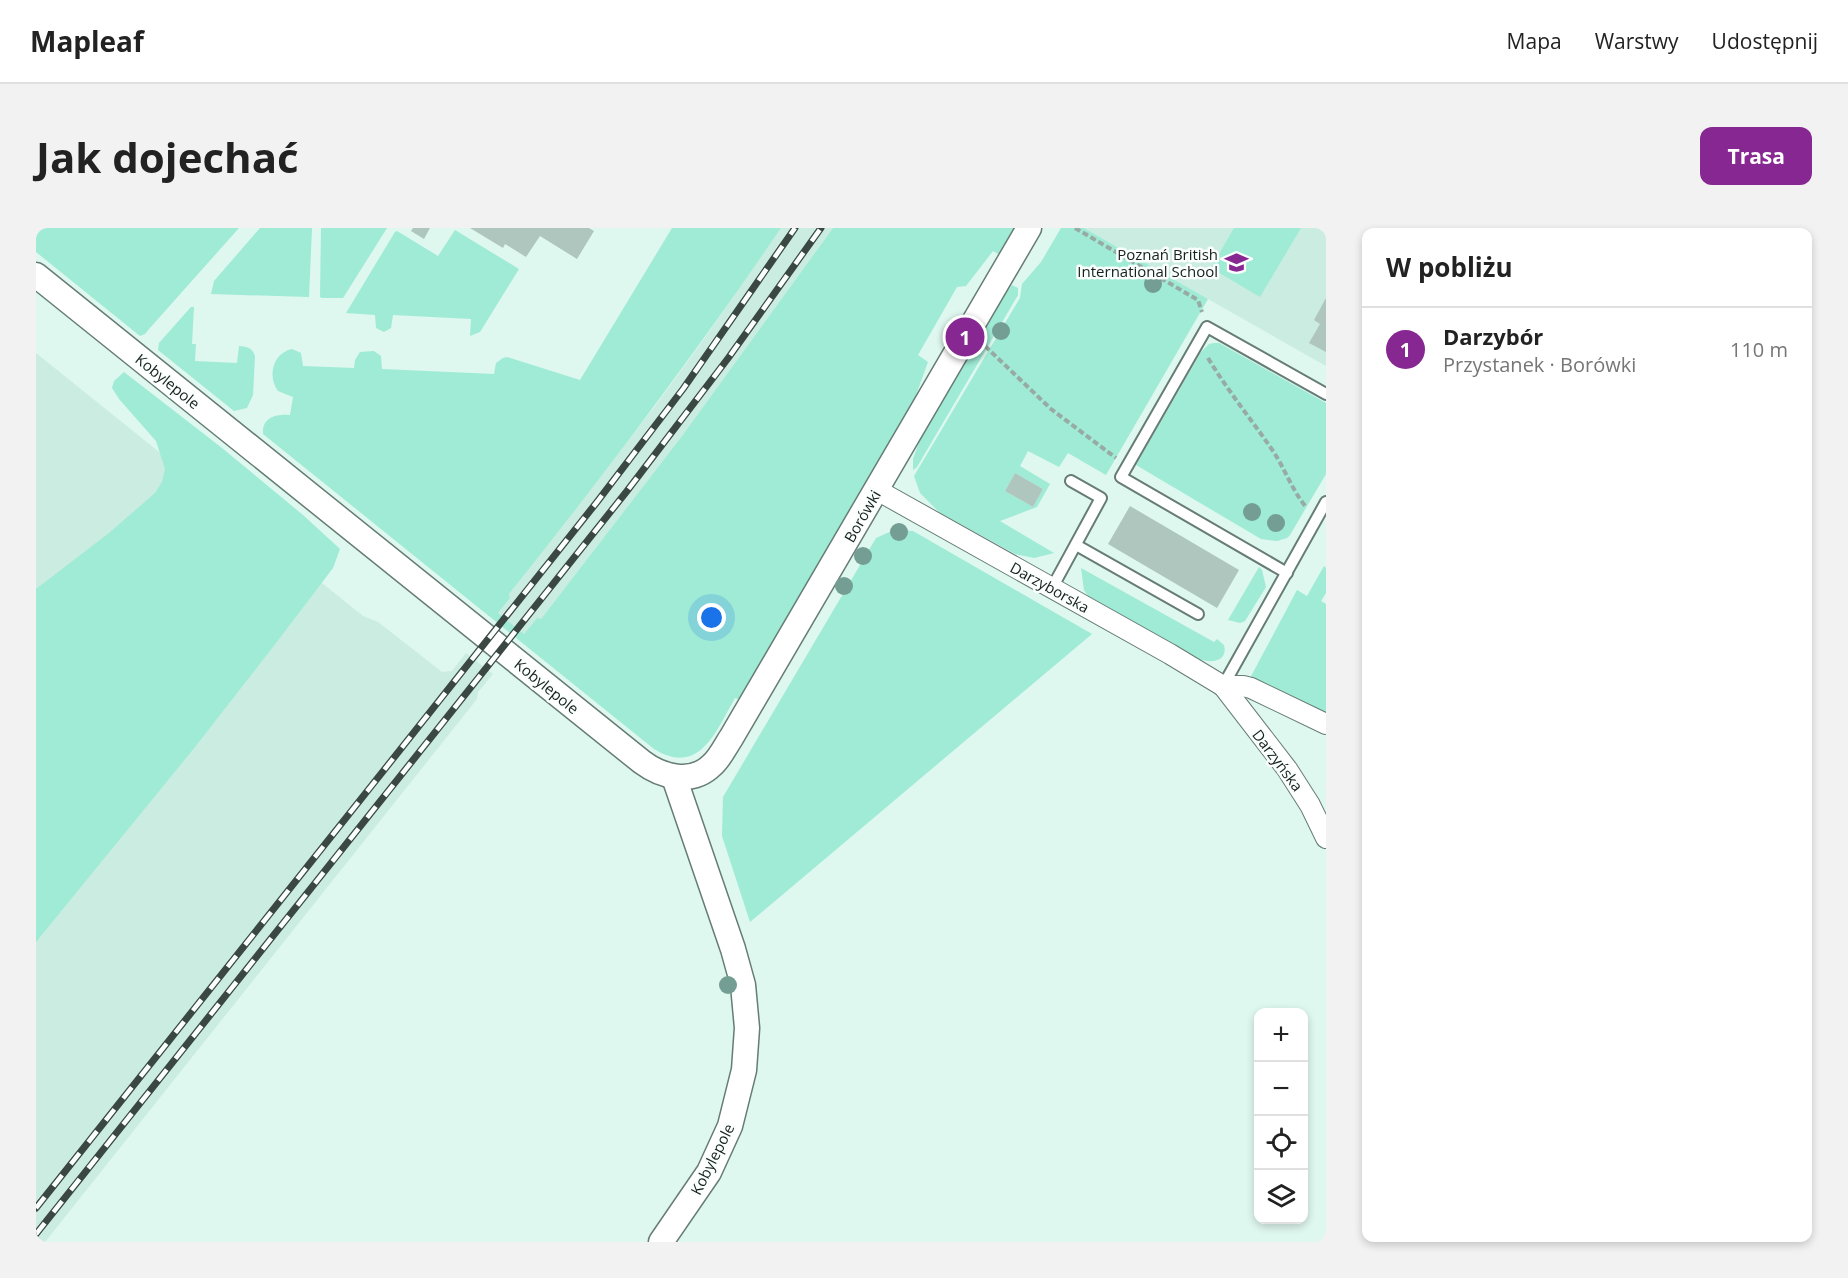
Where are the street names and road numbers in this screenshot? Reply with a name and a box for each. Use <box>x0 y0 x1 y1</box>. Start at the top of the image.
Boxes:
street label: Kobylepole <box>132 349 204 413</box>
street label: Borówki <box>839 486 885 546</box>
street label: Darzyborska <box>1007 557 1093 617</box>
street label: Kobylepole <box>511 654 583 718</box>
street label: Darzyńska <box>1248 725 1308 795</box>
street label: Kobylepole <box>685 1120 739 1198</box>

